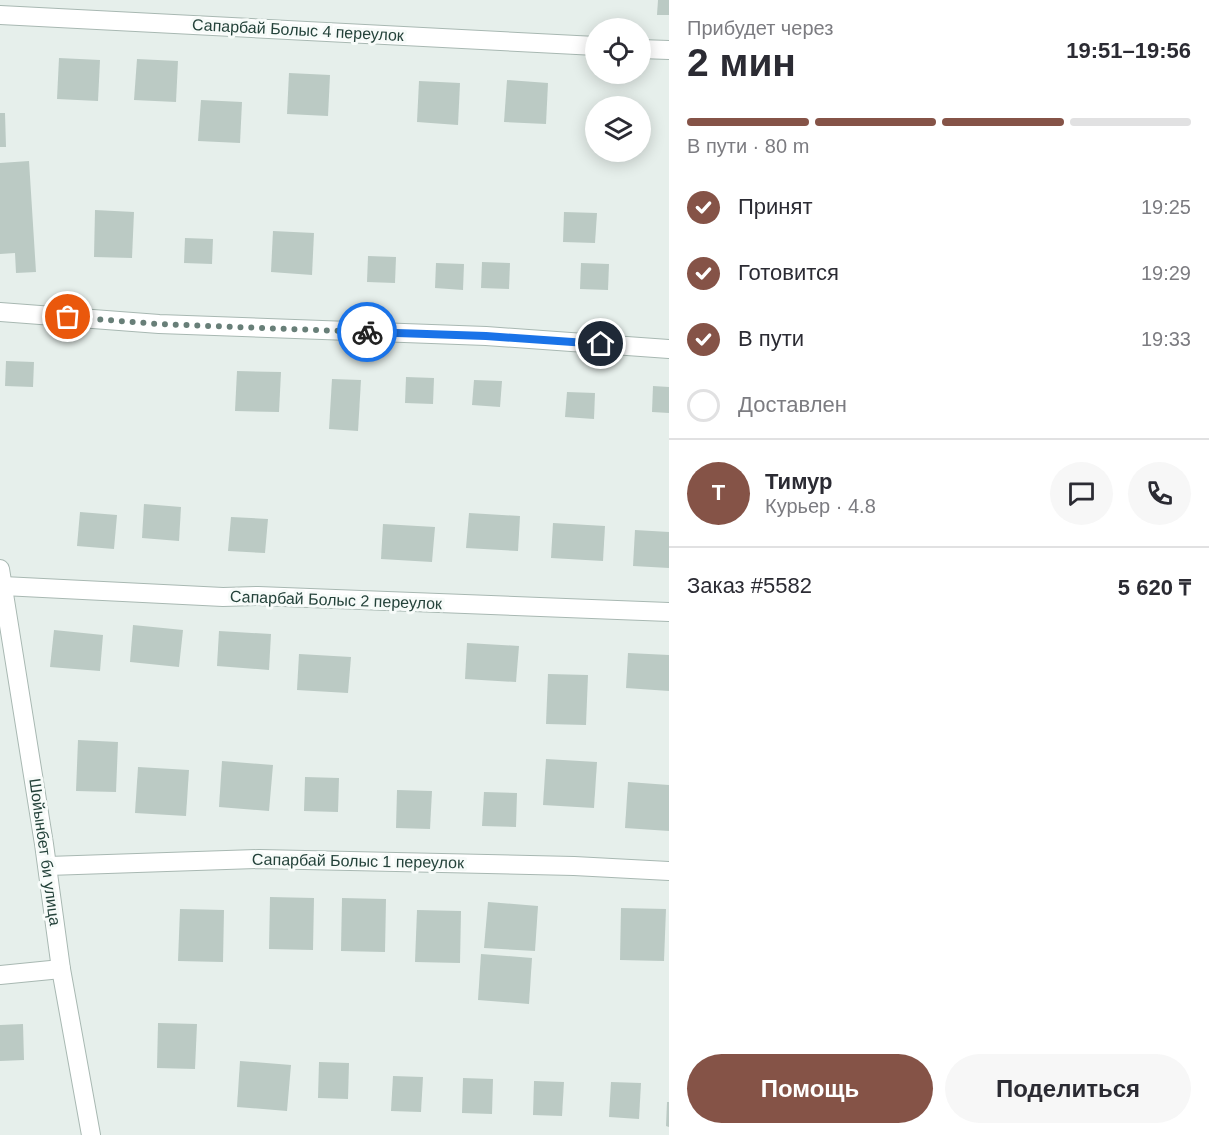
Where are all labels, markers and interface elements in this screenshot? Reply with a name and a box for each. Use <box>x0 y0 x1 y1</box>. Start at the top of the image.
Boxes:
street label: Сапарбай Болыс 4 переулок <box>192 16 405 44</box>
text: Прибудет через <box>687 17 833 39</box>
map controls <box>585 18 651 162</box>
button: locate <box>585 18 651 84</box>
text: 19:51–19:56 <box>1066 38 1191 63</box>
text: 2 мин <box>687 41 796 84</box>
button: layers <box>585 96 651 162</box>
text: В пути · 80 m <box>687 135 809 157</box>
icon: check <box>687 191 720 224</box>
text: Принят <box>738 194 812 219</box>
text: 19:25 <box>1141 196 1191 218</box>
icon: check <box>687 257 720 290</box>
text: Готовится <box>738 260 839 285</box>
text: 19:29 <box>1141 262 1191 284</box>
pin <box>42 291 93 342</box>
icon: bag <box>51 300 84 333</box>
courier <box>337 302 397 362</box>
icon: bike <box>351 316 384 349</box>
pin <box>575 318 626 369</box>
icon: check <box>687 323 720 356</box>
text: В пути <box>738 326 804 351</box>
icon: home <box>584 327 617 360</box>
text: 19:33 <box>1141 328 1191 350</box>
text: Доставлен <box>738 392 847 417</box>
button: chat <box>1050 462 1113 525</box>
button: phone <box>1128 462 1191 525</box>
text: Тимур <box>765 469 833 494</box>
text: Т <box>712 480 725 505</box>
text: Курьер · 4.8 <box>765 495 876 517</box>
text: Заказ #5582 <box>687 573 812 598</box>
text: 5 620 ₸ <box>1118 575 1191 600</box>
street label: Сапарбай Болыс 2 переулок <box>230 588 443 612</box>
street label: Шойынбет би улица <box>26 777 64 927</box>
street label: Сапарбай Болыс 1 переулок <box>252 851 465 871</box>
button: Помощь <box>687 1054 933 1123</box>
button: Поделиться <box>945 1054 1191 1123</box>

